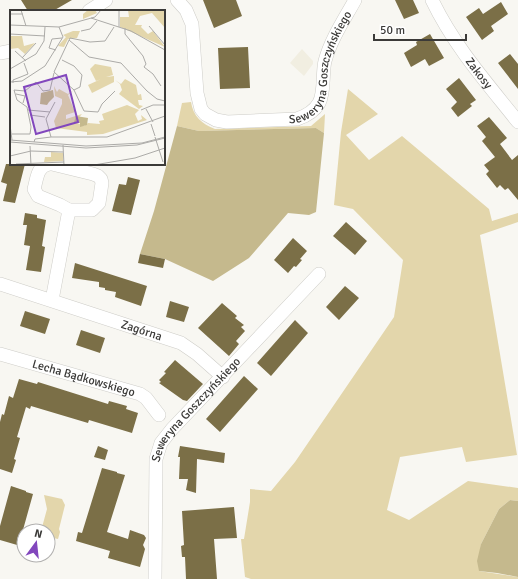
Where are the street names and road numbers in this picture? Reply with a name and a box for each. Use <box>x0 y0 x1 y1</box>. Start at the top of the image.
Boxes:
street label: Seweryna Goszczyńskiego <box>288 8 355 127</box>
street label: Zakosy <box>462 54 496 92</box>
street label: Zagórna <box>119 316 164 344</box>
street label: Seweryna Goszczyńskiego <box>148 354 244 464</box>
street label: Lecha Bądkowskiego <box>30 356 137 400</box>

